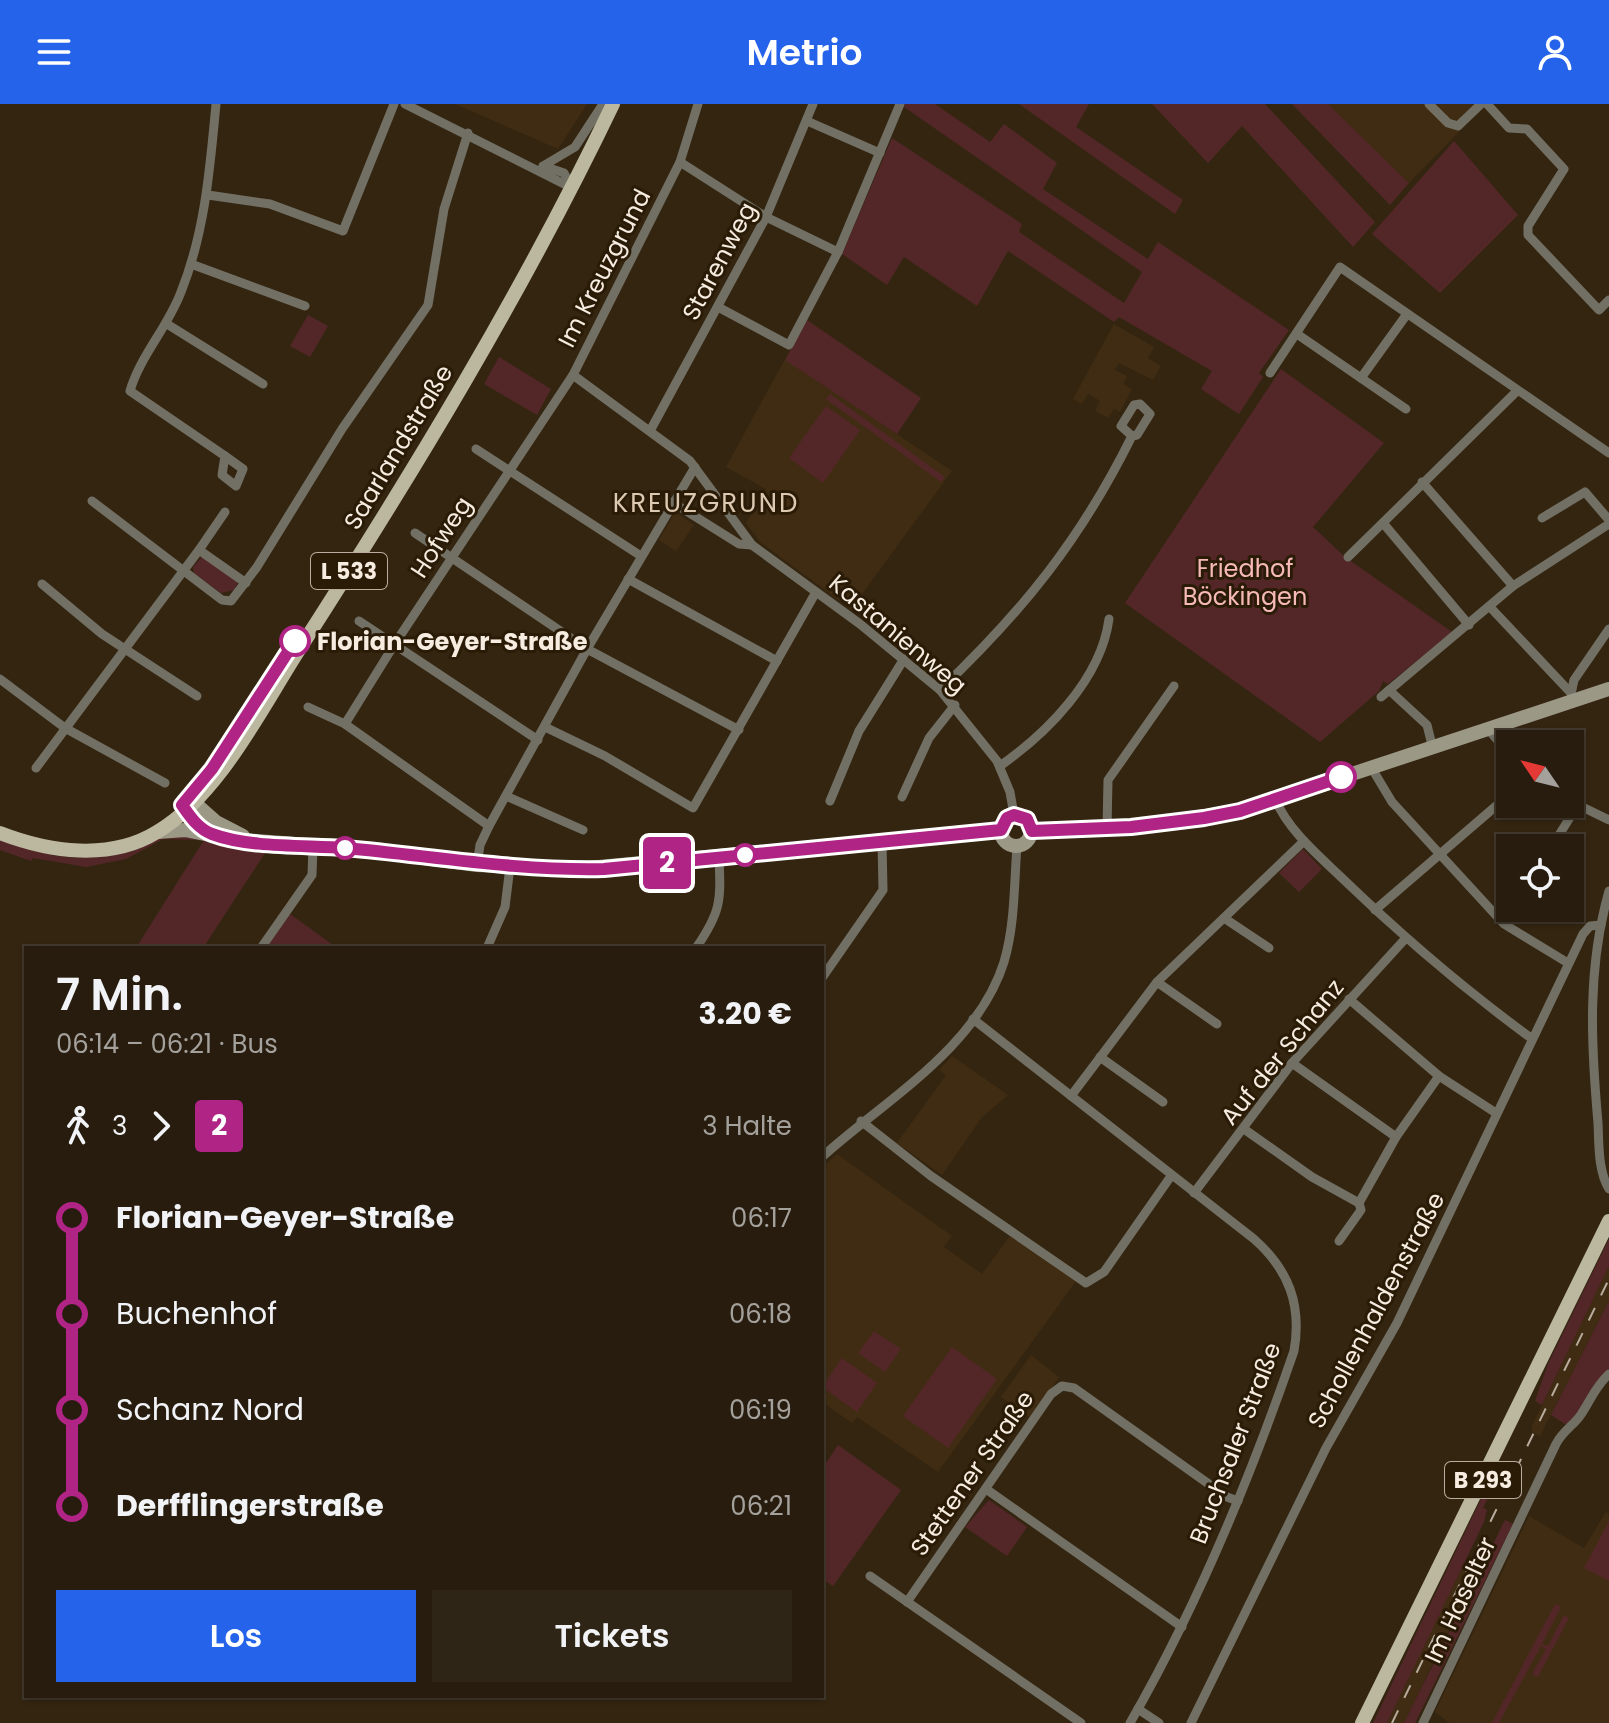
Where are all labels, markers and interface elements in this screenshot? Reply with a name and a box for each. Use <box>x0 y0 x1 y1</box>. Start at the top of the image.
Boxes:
text: Metrio <box>746 27 863 78</box>
icon: menu <box>32 30 76 74</box>
icon: person <box>1533 30 1577 74</box>
street label: Im Kreuzgrund <box>550 183 658 353</box>
street label: Starenweg <box>674 196 764 326</box>
street label: Saarlandstraße <box>336 358 460 536</box>
district label: KREUZGRUND <box>613 485 799 521</box>
street label: Hofweg <box>402 490 480 584</box>
park label: Friedhof Böckingen <box>1183 552 1307 613</box>
road number: L 533 <box>311 553 387 589</box>
street label: Kastanienweg <box>822 567 974 701</box>
place label: Florian-Geyer-Straße <box>317 625 588 658</box>
marker: Florian-Geyer-Straße <box>280 626 310 656</box>
north arrow <box>1496 730 1584 818</box>
map controls <box>1496 730 1584 922</box>
unlabelled marker <box>1326 762 1356 792</box>
button: locate <box>1496 834 1584 922</box>
unlabelled marker <box>334 837 356 859</box>
line badge: 2 <box>641 837 693 889</box>
text: 2 <box>659 843 675 882</box>
unlabelled marker <box>734 844 756 866</box>
text: 7 Min. <box>56 964 183 1025</box>
street label: Auf der Schanz <box>1213 972 1351 1132</box>
text: 3.20 € <box>698 992 792 1035</box>
text: 06:14 – 06:21 · Bus <box>56 1026 278 1062</box>
icon: walk <box>56 1104 100 1148</box>
icon: forward <box>139 1104 183 1148</box>
text: 2 <box>211 1106 227 1145</box>
text: 3 <box>112 1108 127 1144</box>
text: 3 Halte <box>702 1108 792 1144</box>
street label: Schollenhaldenstraße <box>1300 1186 1452 1434</box>
text: Florian-Geyer-Straße <box>116 1196 454 1239</box>
text: 06:17 <box>731 1200 792 1236</box>
text: Buchenhof <box>116 1292 277 1335</box>
text: 06:18 <box>729 1296 792 1332</box>
street label: Bruchsaler Straße <box>1181 1338 1289 1548</box>
street label: Stettener Straße <box>903 1384 1041 1562</box>
text: Schanz Nord <box>116 1388 304 1431</box>
text: 06:19 <box>729 1392 792 1428</box>
road number: B 293 <box>1445 1462 1521 1498</box>
text: Derfflingerstraße <box>116 1484 384 1527</box>
text: 06:21 <box>730 1488 792 1524</box>
street label: Im Haselter <box>1416 1531 1504 1668</box>
button: Los <box>56 1590 416 1682</box>
button: Tickets <box>432 1590 792 1682</box>

